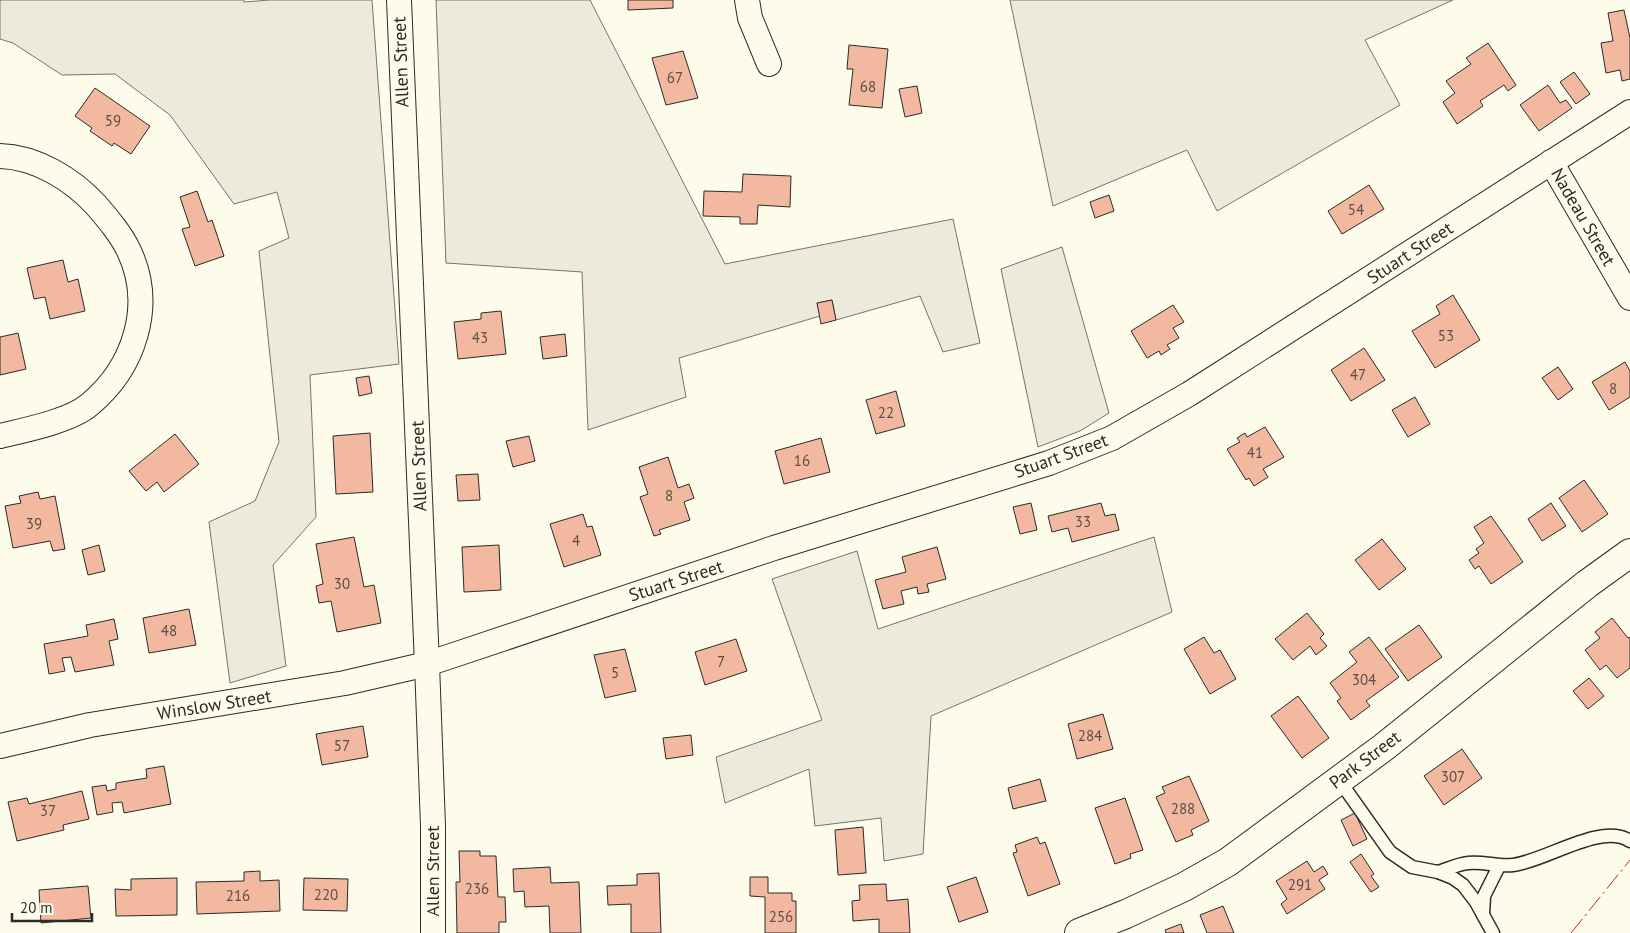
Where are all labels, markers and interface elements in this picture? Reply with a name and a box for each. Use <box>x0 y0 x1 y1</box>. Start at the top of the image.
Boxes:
street label: Allen Street <box>387 16 414 108</box>
house number: 67 <box>667 68 683 87</box>
house number: 68 <box>860 77 876 96</box>
house number: 59 <box>105 111 121 130</box>
street label: Nadeau Street <box>1546 164 1621 270</box>
house number: 54 <box>1348 200 1364 219</box>
street label: Stuart Street <box>1362 216 1457 289</box>
house number: 53 <box>1438 326 1454 345</box>
house number: 43 <box>472 328 488 347</box>
house number: 47 <box>1350 365 1366 384</box>
house number: 8 <box>1609 379 1617 398</box>
house number: 22 <box>878 403 894 422</box>
street label: Allen Street <box>405 420 432 512</box>
street label: Stuart Street <box>1011 428 1111 483</box>
house number: 41 <box>1247 443 1263 462</box>
house number: 16 <box>794 451 810 470</box>
house number: 8 <box>665 486 673 505</box>
house number: 33 <box>1075 512 1091 531</box>
house number: 39 <box>26 514 42 533</box>
house number: 4 <box>572 531 580 550</box>
street label: Stuart Street <box>626 554 726 607</box>
house number: 30 <box>334 574 350 593</box>
house number: 48 <box>161 621 177 640</box>
house number: 7 <box>717 652 725 671</box>
house number: 5 <box>611 663 619 682</box>
house number: 304 <box>1352 670 1376 689</box>
street label: Winslow Street <box>155 684 273 725</box>
street label: Park Street <box>1324 725 1405 794</box>
house number: 284 <box>1078 726 1102 745</box>
house number: 57 <box>334 736 350 755</box>
house number: 307 <box>1441 767 1465 786</box>
house number: 288 <box>1171 799 1195 818</box>
house number: 37 <box>40 801 56 820</box>
street label: Allen Street <box>421 826 444 916</box>
house number: 291 <box>1288 875 1312 894</box>
house number: 236 <box>465 879 489 898</box>
house number: 220 <box>314 885 338 904</box>
house number: 216 <box>226 886 250 905</box>
scale bar <box>12 890 92 922</box>
text: 20 m <box>20 898 53 917</box>
house number: 256 <box>769 907 793 926</box>

